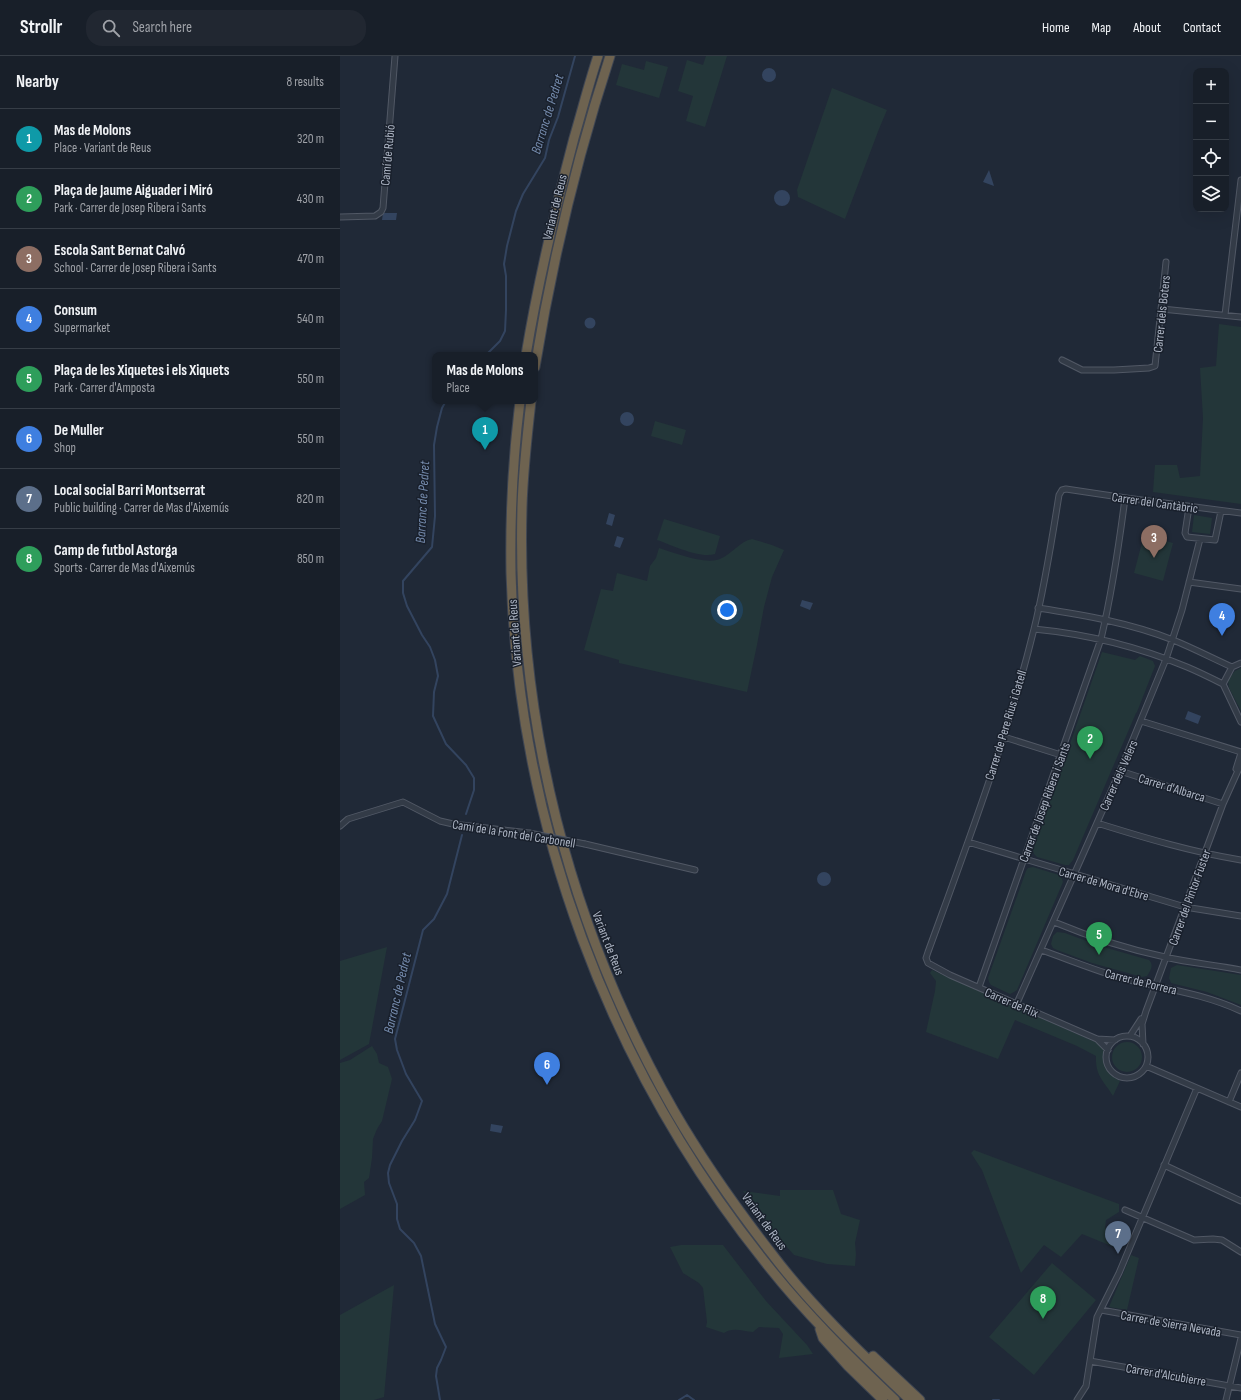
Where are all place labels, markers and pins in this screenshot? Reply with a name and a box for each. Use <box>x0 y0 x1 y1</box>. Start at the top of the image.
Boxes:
pin: 1 <box>472 417 498 450</box>
pin: 3 <box>1141 525 1167 558</box>
pin: 4 <box>1209 603 1235 636</box>
pin: 2 <box>1077 726 1103 759</box>
pin: 5 <box>1086 922 1112 955</box>
pin: 6 <box>534 1052 560 1085</box>
pin: 7 <box>1105 1221 1131 1254</box>
pin: 8 <box>1030 1286 1056 1319</box>

